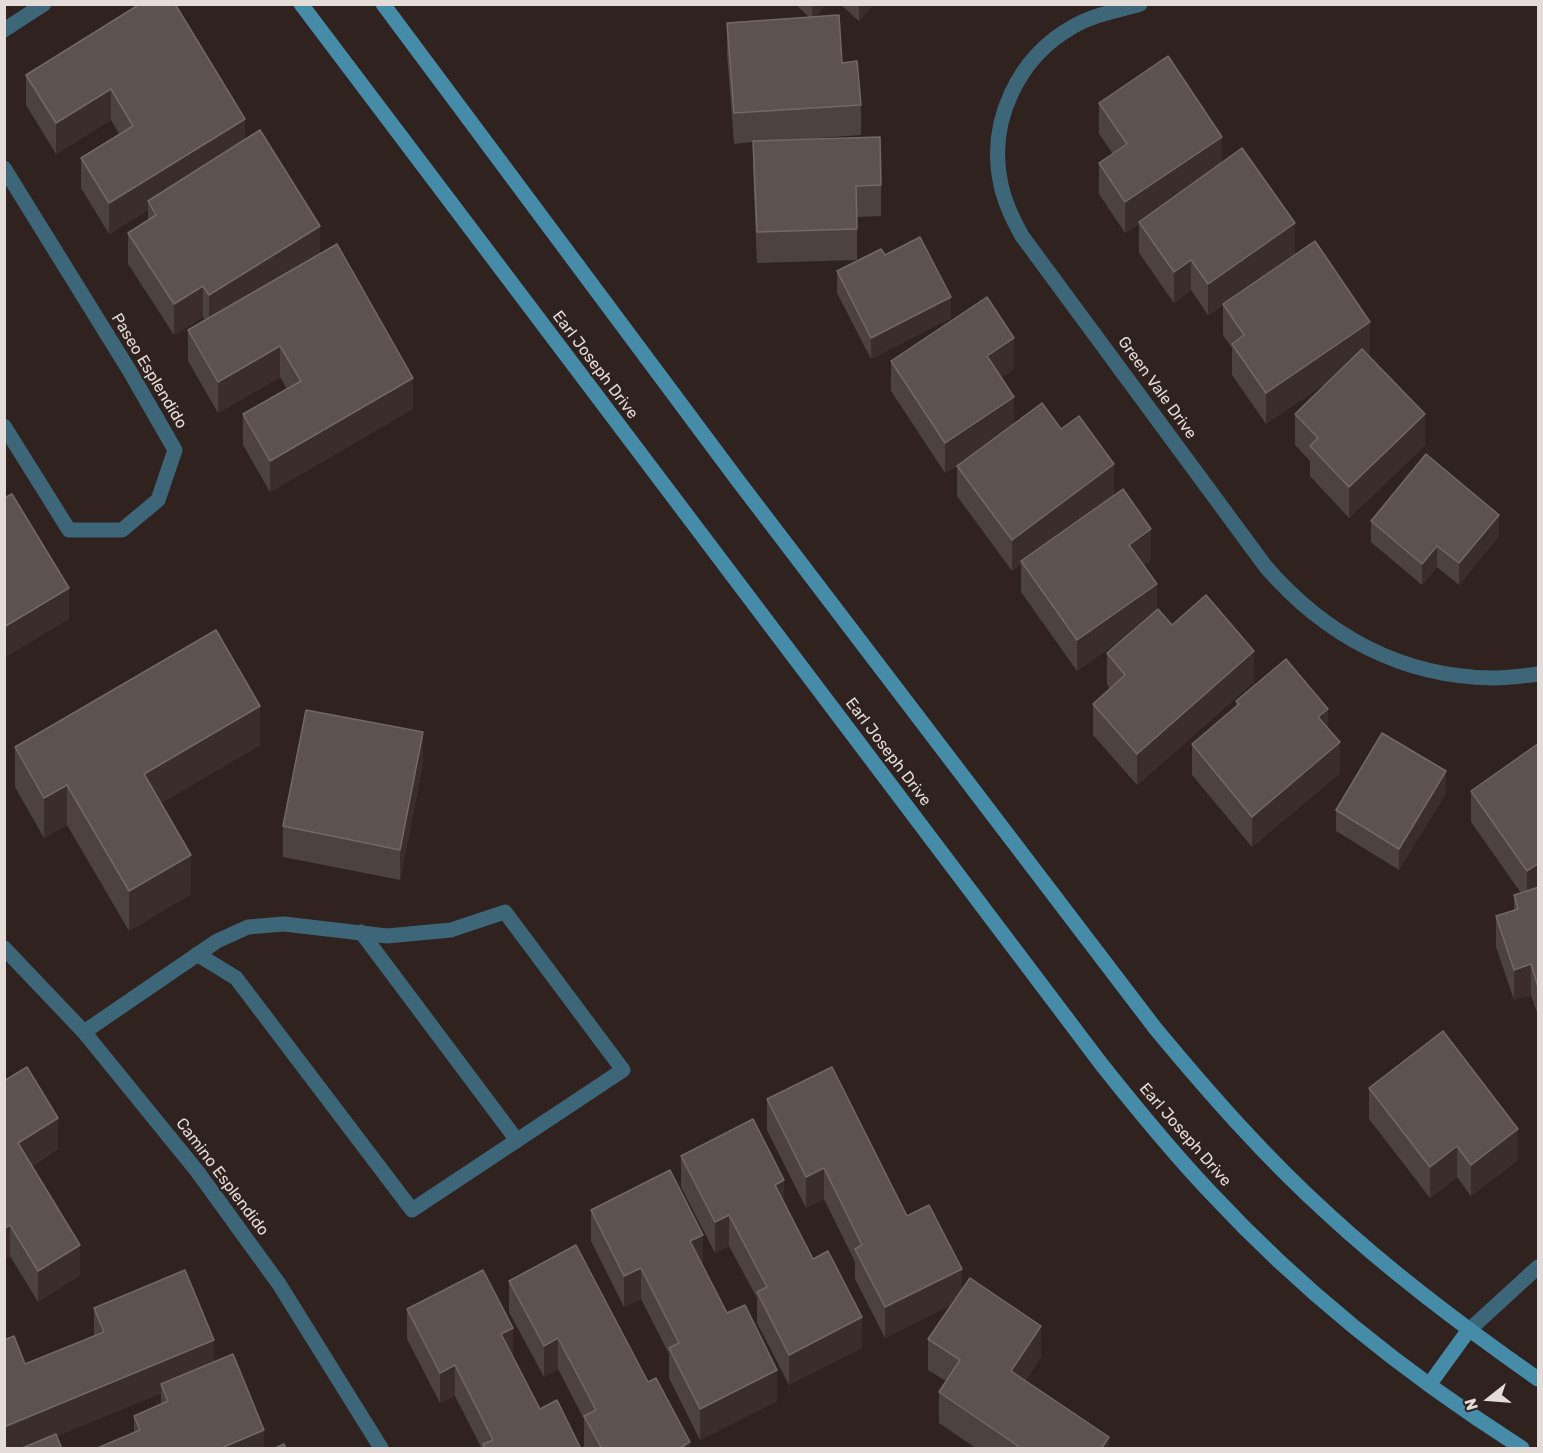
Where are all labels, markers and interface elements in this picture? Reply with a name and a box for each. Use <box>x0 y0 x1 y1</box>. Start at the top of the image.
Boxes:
street label: Earl Joseph Drive <box>548 307 642 423</box>
street label: Paseo Esplendido <box>107 310 191 432</box>
street label: Green Vale Drive <box>1113 333 1201 443</box>
street label: Earl Joseph Drive <box>841 694 935 810</box>
street label: Earl Joseph Drive <box>1135 1079 1235 1191</box>
street label: Camino Esplendido <box>171 1114 273 1240</box>
north arrow <box>1459 1369 1519 1429</box>
text: N <box>1461 1396 1482 1413</box>

